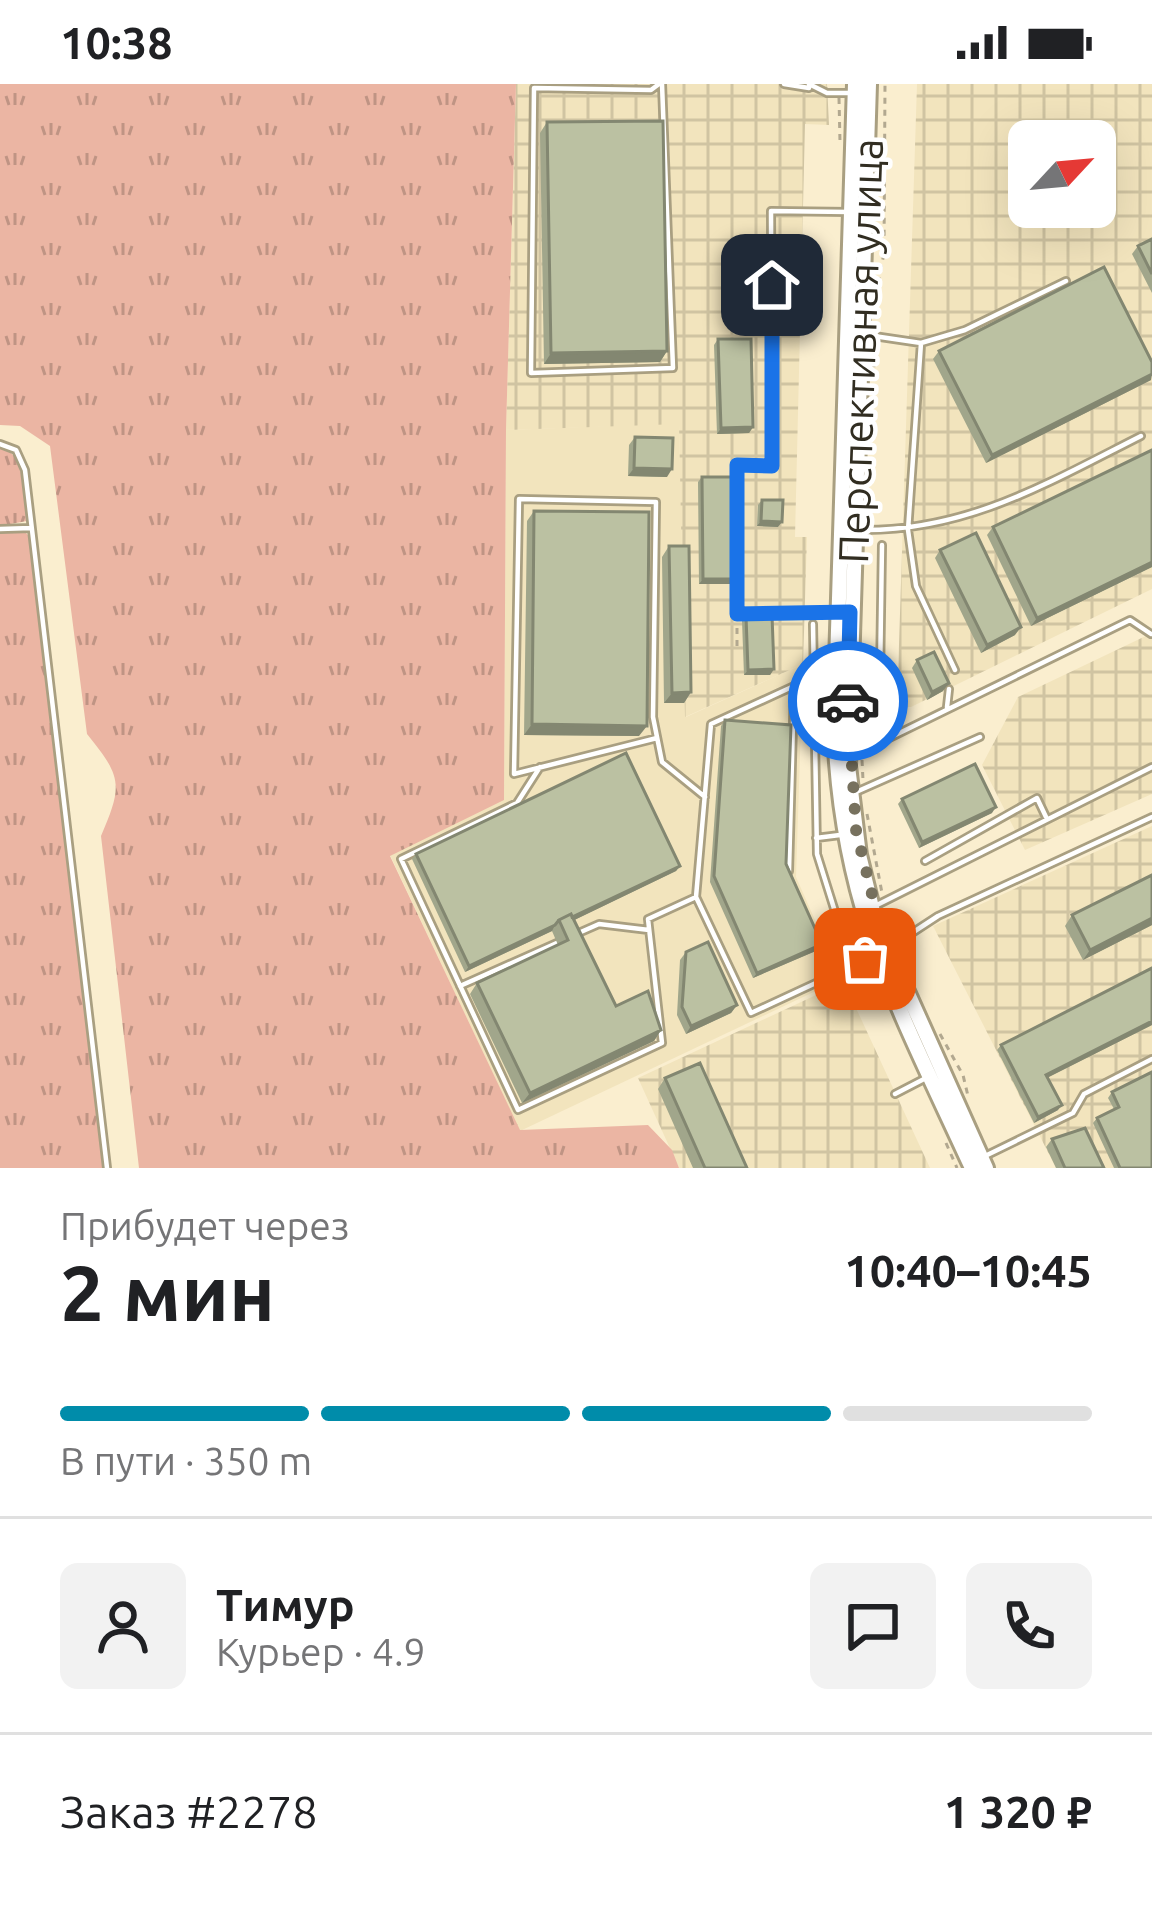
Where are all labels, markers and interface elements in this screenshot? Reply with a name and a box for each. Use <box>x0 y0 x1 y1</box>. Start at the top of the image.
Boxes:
text: 10:38 <box>60 17 173 68</box>
north arrow <box>1008 120 1116 228</box>
map controls <box>1008 120 1116 228</box>
street label: Перспективная улица <box>829 138 891 564</box>
pin <box>721 234 823 336</box>
icon: home <box>739 252 805 318</box>
courier <box>788 641 908 761</box>
icon: car <box>815 668 881 734</box>
pin <box>814 908 916 1010</box>
icon: bag <box>832 926 898 992</box>
text: Прибудет через <box>60 1204 349 1247</box>
text: 10:40–10:45 <box>844 1245 1092 1296</box>
text: 2 мин <box>60 1248 275 1336</box>
text: В пути · 350 m <box>60 1439 312 1482</box>
button: person <box>60 1563 186 1689</box>
button: chat <box>810 1563 936 1689</box>
button: phone <box>966 1563 1092 1689</box>
text: Тимур <box>216 1579 355 1630</box>
text: Курьер · 4.9 <box>216 1630 426 1673</box>
text: Заказ #2278 <box>60 1786 318 1837</box>
text: 1 320 ₽ <box>944 1786 1092 1837</box>

